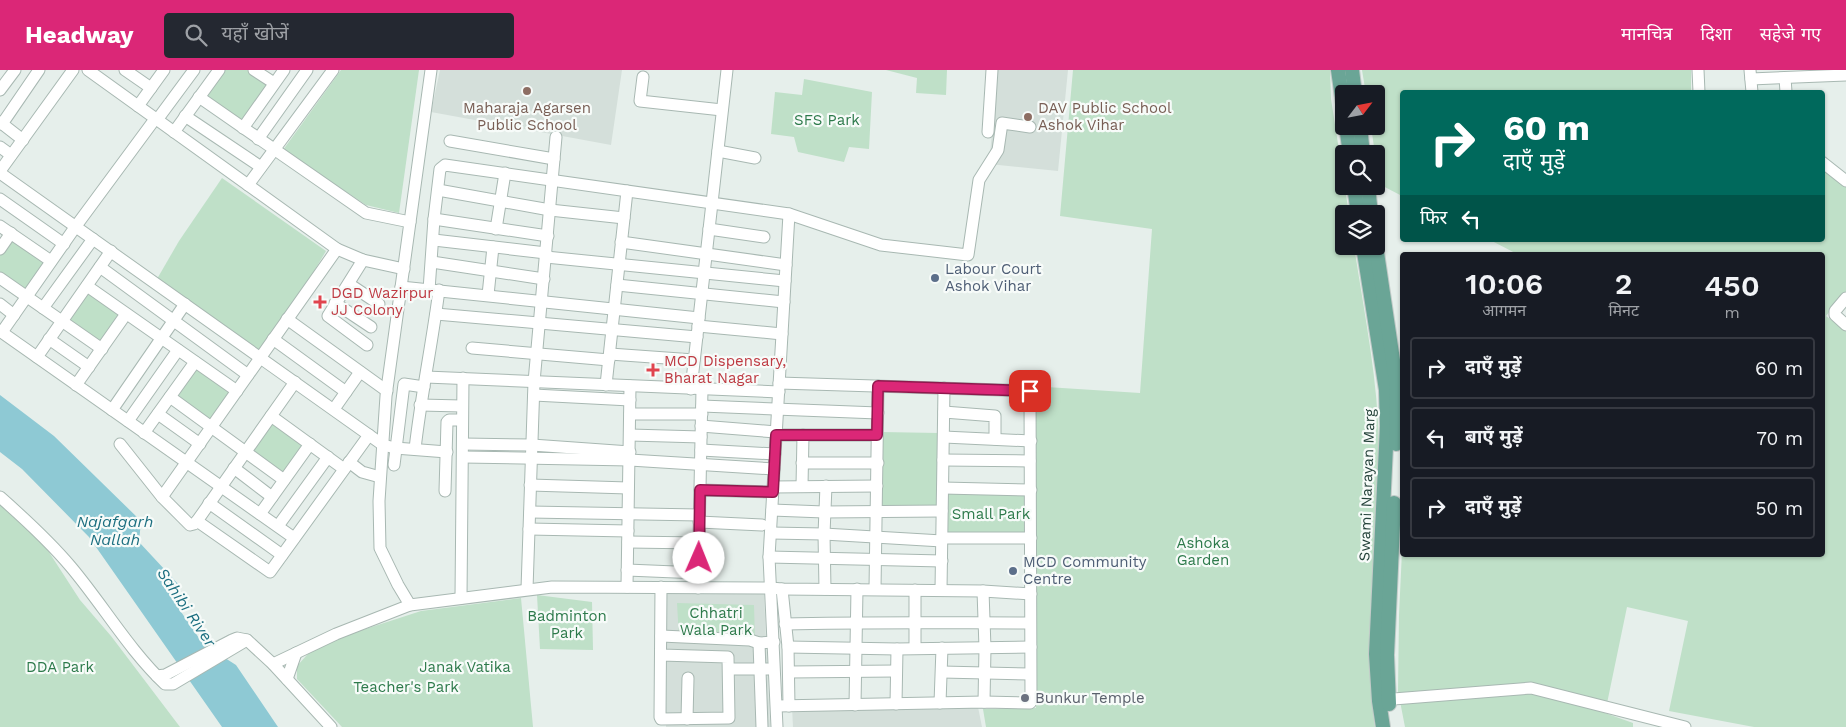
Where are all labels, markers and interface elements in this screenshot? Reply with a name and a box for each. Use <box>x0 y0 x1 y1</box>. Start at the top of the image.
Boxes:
search box <box>164 13 514 58</box>
text: Headway <box>25 21 134 49</box>
icon: search <box>182 21 210 49</box>
text: यहाँ खोजें <box>222 22 289 45</box>
text: मानचित्र <box>1621 23 1673 44</box>
text: दिशा <box>1701 23 1732 44</box>
text: सहेजे गए <box>1760 23 1821 44</box>
marker: Maharaja Agarsen Public School <box>521 85 533 97</box>
north arrow <box>1335 85 1385 135</box>
map controls <box>1335 85 1385 255</box>
place label: Maharaja Agarsen Public School <box>463 99 591 134</box>
place label: DAV Public School Ashok Vihar <box>1038 99 1172 134</box>
text: 60 m <box>1503 107 1590 149</box>
icon: right <box>1420 110 1485 175</box>
park label: SFS Park <box>794 111 860 129</box>
marker: DAV Public School Ashok Vihar <box>1022 111 1034 123</box>
button: search <box>1335 145 1385 195</box>
text: दाएँ मुड़ें <box>1503 149 1565 174</box>
button: layers <box>1335 205 1385 255</box>
icon: left <box>1457 205 1485 233</box>
text: फिर <box>1420 206 1447 229</box>
place label: Labour Court Ashok Vihar <box>945 260 1042 295</box>
text: 10:06 <box>1465 266 1543 301</box>
text: 2 <box>1615 266 1633 301</box>
text: 450 <box>1704 268 1760 303</box>
marker: Labour Court Ashok Vihar <box>929 272 941 284</box>
place label: DGD Wazirpur JJ Colony <box>331 284 433 319</box>
marker: DGD Wazirpur JJ Colony <box>313 295 327 309</box>
text: आगमन <box>1482 301 1526 320</box>
text: मिनट <box>1608 301 1639 320</box>
text: m <box>1724 303 1740 322</box>
place label: MCD Dispensary, Bharat Nagar <box>664 352 786 387</box>
icon: right <box>1422 354 1450 382</box>
text: दाएँ मुड़ें <box>1465 355 1521 378</box>
text: 60 m <box>1755 357 1803 380</box>
marker: MCD Dispensary, Bharat Nagar <box>646 363 660 377</box>
pin <box>1009 370 1051 412</box>
icon: arrive <box>1016 377 1044 405</box>
street label: Swami Narayan Marg <box>1355 408 1379 562</box>
icon: left <box>1422 424 1450 452</box>
text: बाएँ मुड़ें <box>1465 425 1523 448</box>
text: 70 m <box>1756 427 1803 450</box>
icon: right <box>1422 494 1450 522</box>
text: दाएँ मुड़ें <box>1465 495 1521 518</box>
text: 50 m <box>1756 497 1803 520</box>
park label: Small Park <box>952 505 1031 523</box>
water label: Najafgarh Nallah <box>77 512 153 549</box>
position arrow <box>672 531 724 583</box>
park label: Ashoka Garden <box>1177 534 1230 569</box>
place label: MCD Community Centre <box>1023 553 1147 588</box>
water label: Sahibi River <box>153 564 220 651</box>
marker: MCD Community Centre <box>1007 565 1019 577</box>
park label: Chhatri Wala Park <box>680 604 753 639</box>
park label: Badminton Park <box>527 607 607 642</box>
park label: DDA Park <box>26 658 94 676</box>
park label: Janak Vatika <box>419 658 511 676</box>
park label: Teacher's Park <box>353 678 459 696</box>
place label: Bunkur Temple <box>1035 689 1145 707</box>
marker: Bunkur Temple <box>1019 692 1031 704</box>

